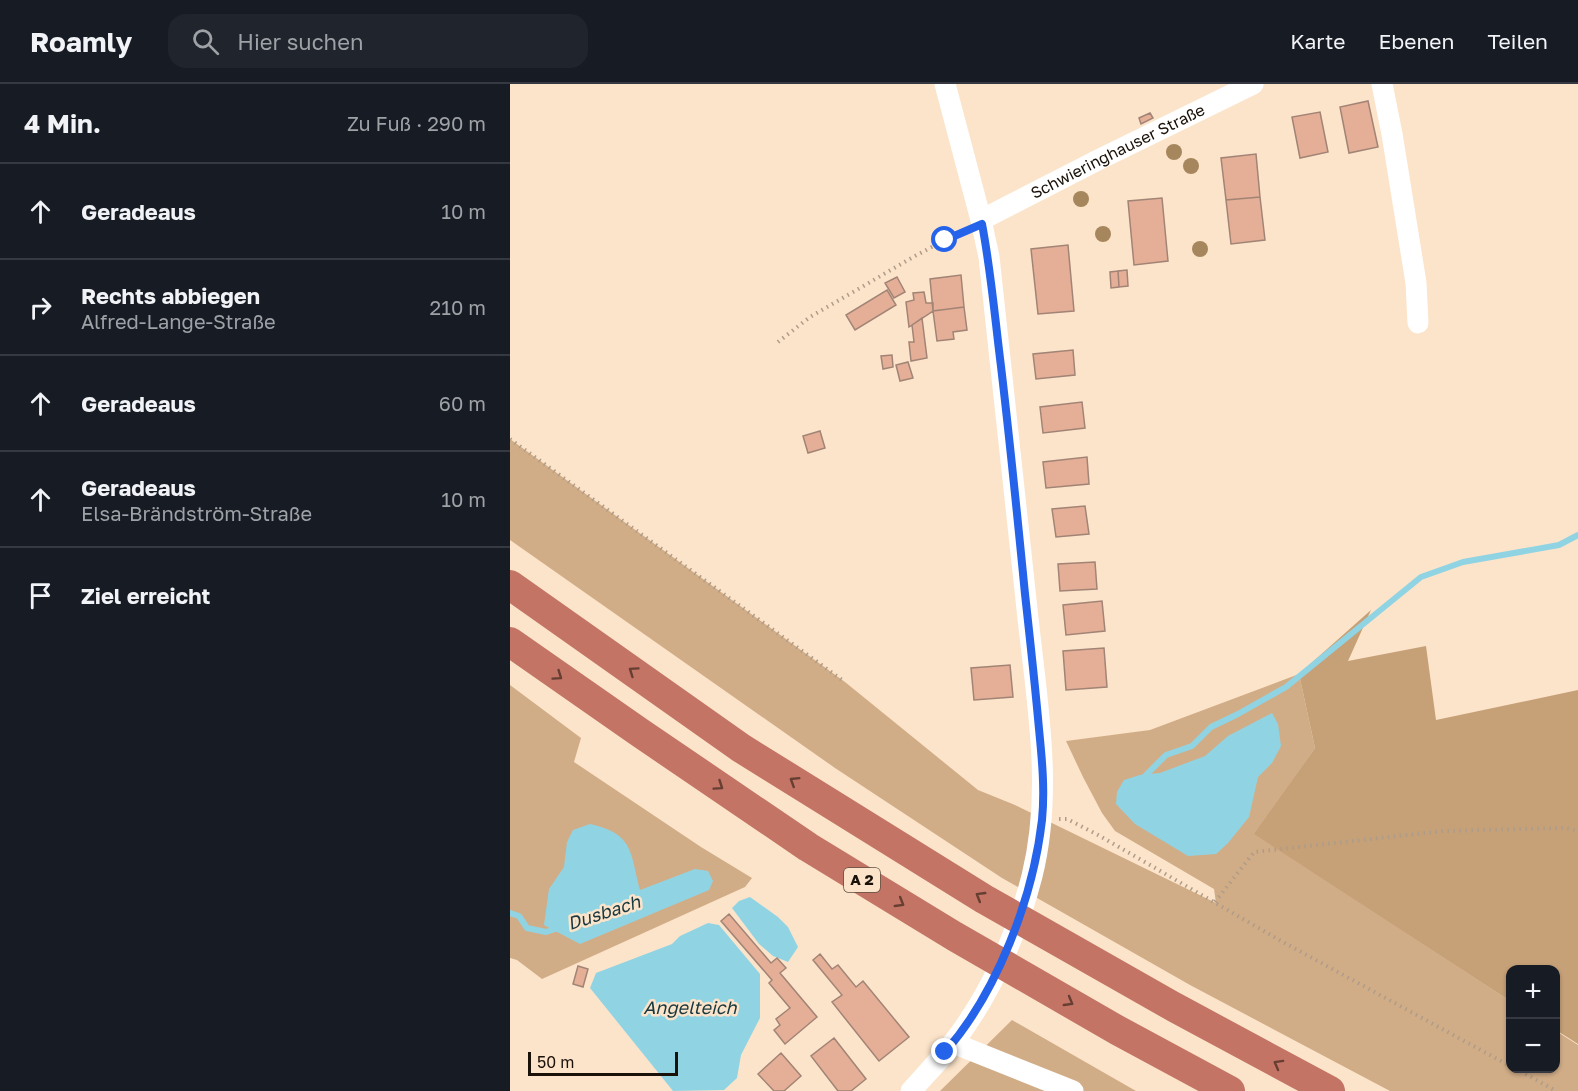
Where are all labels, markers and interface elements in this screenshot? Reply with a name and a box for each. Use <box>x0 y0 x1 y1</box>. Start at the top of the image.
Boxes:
search box <box>168 14 588 68</box>
text: Roamly <box>30 25 132 58</box>
icon: search <box>189 25 222 58</box>
text: Hier suchen <box>237 28 363 55</box>
text: Karte <box>1290 28 1346 54</box>
text: Ebenen <box>1379 28 1454 54</box>
text: Teilen <box>1487 28 1548 54</box>
street label: Schwieringhauser Straße <box>1027 99 1208 203</box>
text: 4 Min. <box>24 108 101 139</box>
text: Zu Fuß · 290 m <box>347 111 486 135</box>
icon: ahead <box>24 195 57 228</box>
text: Geradeaus <box>81 198 196 225</box>
text: 10 m <box>441 199 486 223</box>
route start <box>931 226 957 252</box>
text: Rechts abbiegen <box>81 282 260 309</box>
icon: right <box>24 291 57 324</box>
text: 210 m <box>430 295 486 319</box>
text: Alfred-Lange-Straße <box>81 309 276 333</box>
icon: ahead <box>24 387 57 420</box>
text: Geradeaus <box>81 390 196 417</box>
text: 60 m <box>439 391 486 415</box>
text: Geradeaus <box>81 474 196 501</box>
icon: ahead <box>24 483 57 516</box>
text: 10 m <box>441 487 486 511</box>
text: Elsa-Brändström-Straße <box>81 501 312 525</box>
icon: arrive <box>24 579 57 612</box>
text: Ziel erreicht <box>81 582 210 609</box>
one-way arrow <box>628 667 639 678</box>
one-way arrow <box>551 669 562 680</box>
one-way arrow <box>790 776 800 788</box>
one-way arrow <box>712 779 723 790</box>
road number: A 2 <box>844 868 880 892</box>
water label: Dusbach <box>565 890 644 934</box>
one-way arrow <box>976 892 986 904</box>
one-way arrow <box>894 896 904 908</box>
map controls <box>1506 965 1560 1073</box>
button: + <box>1506 965 1560 1019</box>
one-way arrow <box>1062 994 1073 1006</box>
water label: Angelteich <box>643 996 738 1018</box>
button: − <box>1506 1019 1560 1073</box>
route end <box>931 1038 957 1064</box>
scale bar <box>528 1049 678 1076</box>
text: 50 m <box>537 1052 574 1072</box>
one-way arrow <box>1274 1060 1284 1071</box>

